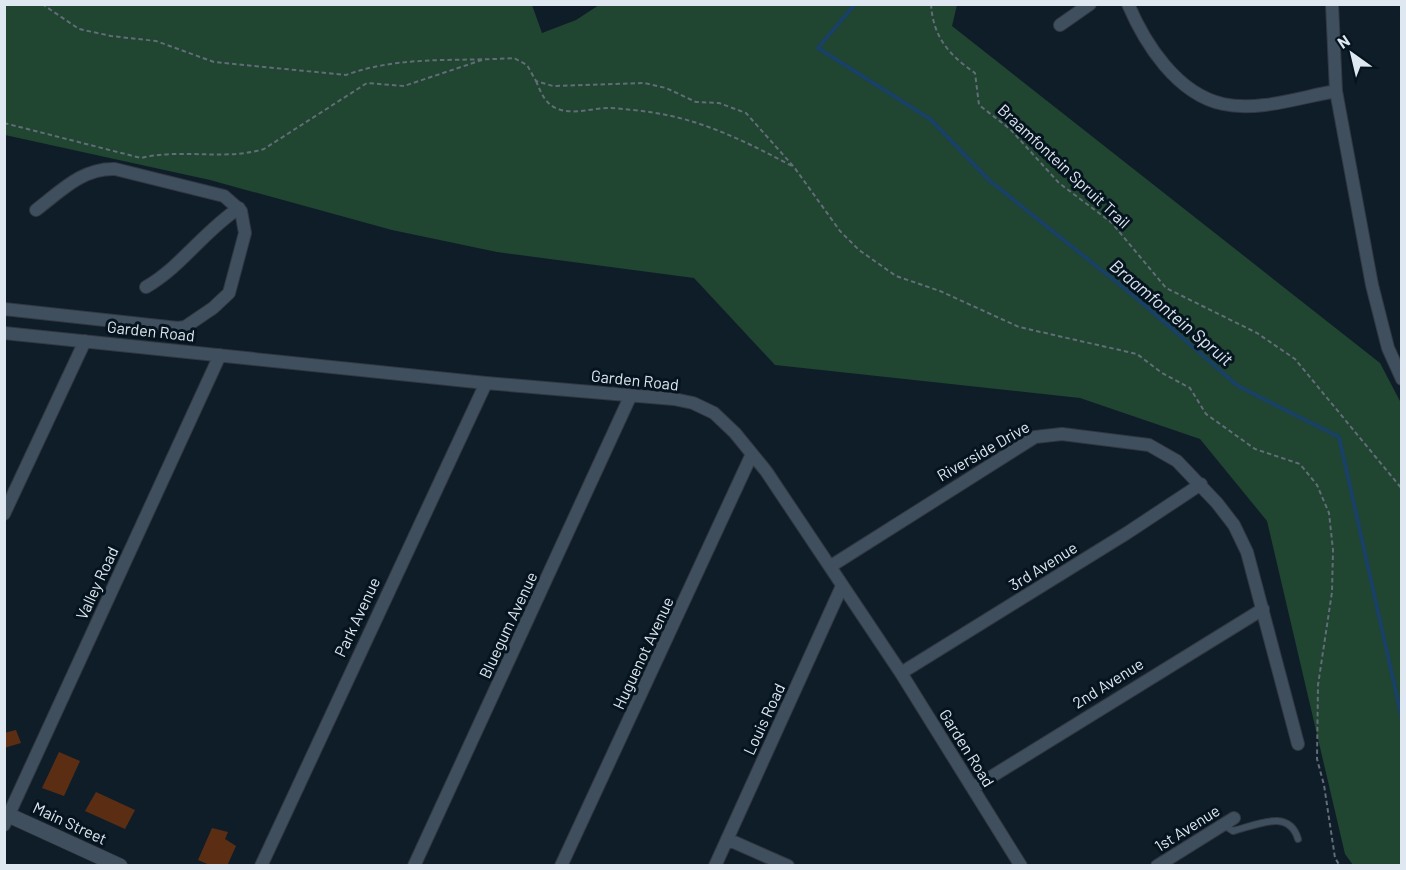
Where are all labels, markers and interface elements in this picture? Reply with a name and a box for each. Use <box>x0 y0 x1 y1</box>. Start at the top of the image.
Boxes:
north arrow <box>1322 24 1382 84</box>
text: N <box>1334 30 1353 52</box>
street label: Braamfontein Spruit Trail <box>994 100 1134 232</box>
water label: Braamfontein Spruit <box>1106 254 1238 371</box>
street label: Garden Road <box>106 316 196 345</box>
street label: Garden Road <box>590 365 680 394</box>
street label: Riverside Drive <box>933 416 1032 485</box>
street label: 3rd Avenue <box>1005 537 1080 594</box>
street label: Valley Road <box>71 543 122 622</box>
street label: Bluegum Avenue <box>475 569 541 681</box>
street label: Park Avenue <box>330 574 383 660</box>
street label: Huguenot Avenue <box>608 594 677 712</box>
street label: 2nd Avenue <box>1069 653 1147 712</box>
street label: Louis Road <box>739 680 788 758</box>
street label: Garden Road <box>936 705 999 790</box>
street label: Main Street <box>30 797 110 848</box>
street label: 1st Avenue <box>1151 800 1223 855</box>

